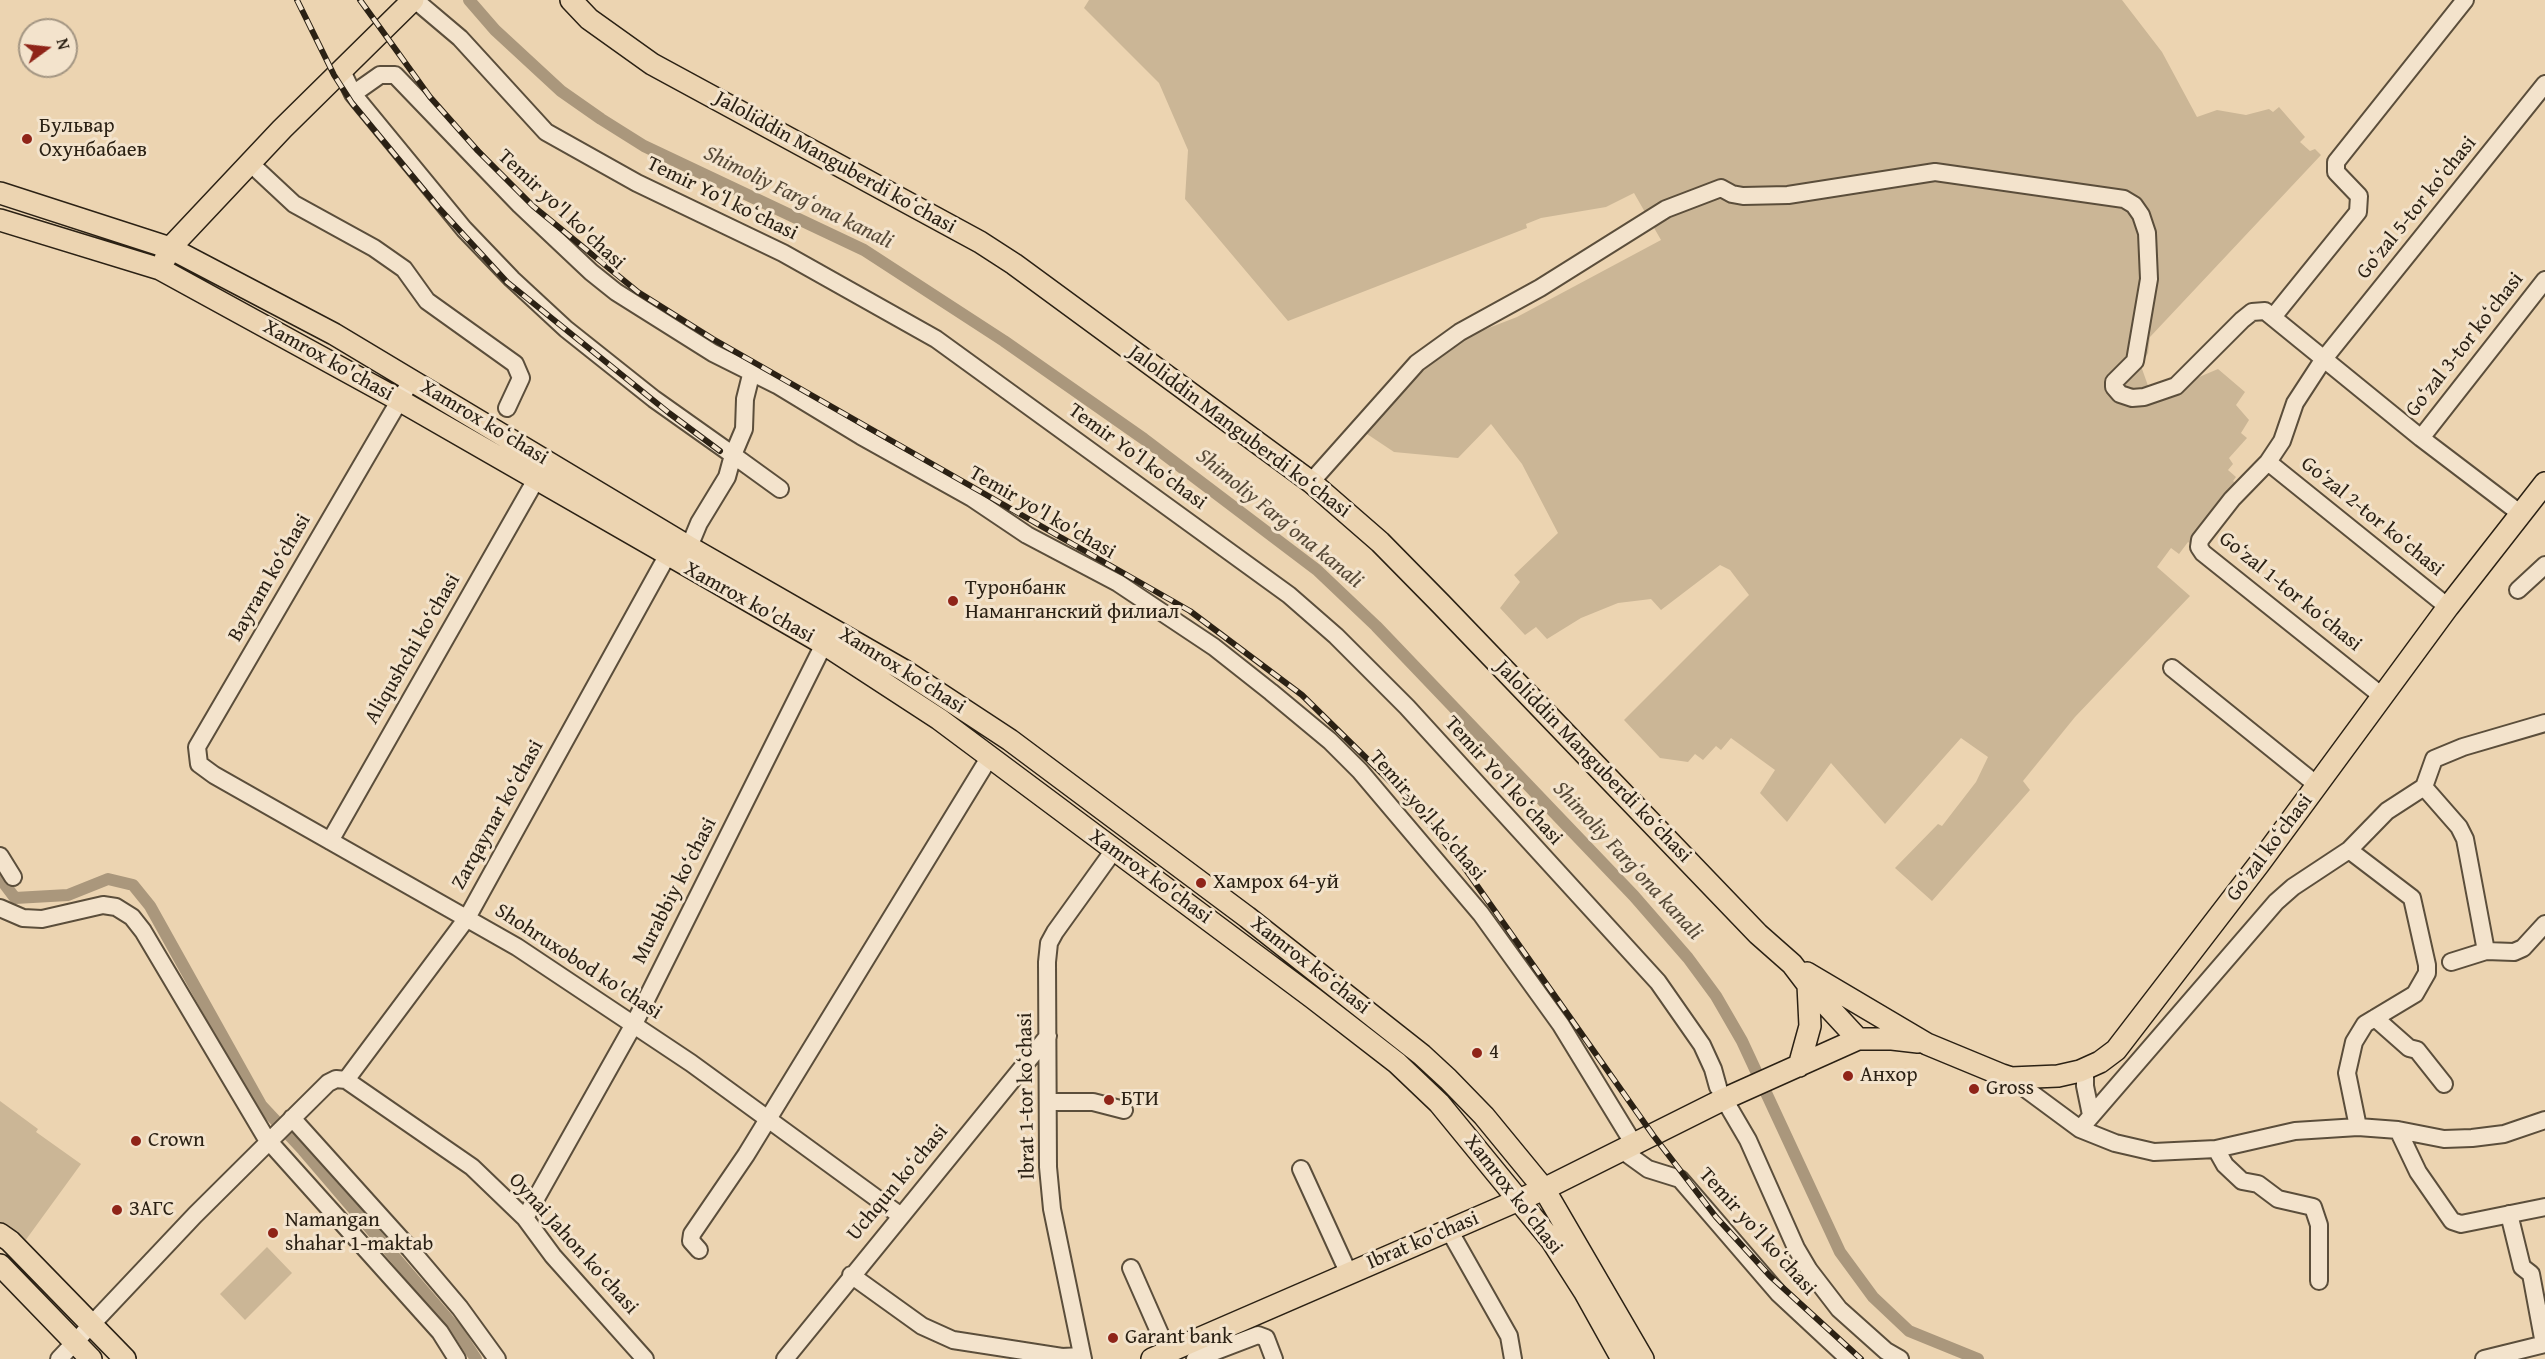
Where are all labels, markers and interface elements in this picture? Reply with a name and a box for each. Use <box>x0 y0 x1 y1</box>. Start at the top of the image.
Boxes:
north arrow <box>18 18 78 78</box>
text: N <box>50 36 76 52</box>
street label: Jaloliddin Manguberdi koʻchasi <box>710 86 960 240</box>
place label: Бульвар Охунбабаев <box>39 114 147 164</box>
street label: Goʻzal 5-tor koʻchasi <box>2352 131 2482 285</box>
marker: Бульвар Охунбабаев <box>20 132 34 146</box>
water label: Shimoliy Fargʻona kanali <box>699 141 897 255</box>
street label: Temir yo'l ko'chasi <box>492 144 630 276</box>
street label: Temir Yoʻl koʻchasi <box>642 152 802 246</box>
street label: Goʻzal 3-tor koʻchasi <box>2401 268 2529 422</box>
street label: Xamrox ko'chasi <box>258 315 398 407</box>
street label: Jaloliddin Manguberdi koʻchasi <box>1123 340 1355 524</box>
street label: Xamrox koʻchasi <box>416 375 552 471</box>
street label: Temir Yoʻl koʻchasi <box>1063 398 1211 516</box>
water label: Shimoliy Fargʻona kanali <box>1190 443 1368 595</box>
street label: Goʻzal 2-tor koʻchasi <box>2295 452 2449 582</box>
street label: Temir yo'l ko'chasi <box>964 461 1120 565</box>
street label: Bayram ko‘chasi <box>223 510 317 646</box>
street label: Goʻzal 1-tor koʻchasi <box>2213 527 2367 657</box>
street label: Xamrox ko'chasi <box>679 557 819 649</box>
street label: Aliqushchi ko‘chasi <box>360 569 466 729</box>
place label: Туронбанк Наманганский филиал <box>965 576 1179 626</box>
marker: Туронбанк Наманганский филиал <box>946 594 960 608</box>
street label: Xamrox koʻchasi <box>834 622 970 720</box>
street label: Jaloliddin Manguberdi koʻchasi <box>1489 655 1697 869</box>
street label: Temir Yoʻl koʻchasi <box>1438 711 1568 851</box>
street label: Zarqaynar ko‘chasi <box>447 736 549 894</box>
street label: Temir yo'l ko'chasi <box>1363 745 1491 887</box>
water label: Shimoliy Fargʻona kanali <box>1547 776 1707 946</box>
street label: Goʻzal koʻchasi <box>2221 789 2319 907</box>
street label: Murabbiy ko‘chasi <box>627 814 723 968</box>
street label: Xamrox ko'chasi <box>1084 824 1216 930</box>
place label: Хамрох 64-уй <box>1213 870 1339 896</box>
marker: Хамрох 64-уй <box>1194 876 1208 890</box>
street label: Shohruxobod ko'chasi <box>490 899 666 1025</box>
street label: Xamrox koʻchasi <box>1245 912 1375 1020</box>
street label: Ibrat 1-tor koʻchasi <box>1013 1012 1041 1180</box>
place label: 4 <box>1489 1040 1499 1066</box>
marker: 4 <box>1470 1046 1484 1060</box>
place label: Анхор <box>1860 1063 1918 1089</box>
marker: Анхор <box>1841 1069 1855 1083</box>
place label: Gross <box>1986 1076 2034 1102</box>
marker: Gross <box>1967 1082 1981 1096</box>
place label: БТИ <box>1121 1087 1159 1113</box>
marker: БТИ <box>1102 1093 1116 1107</box>
street label: Uchqun koʻchasi <box>842 1120 954 1246</box>
place label: Crown <box>148 1128 205 1154</box>
street label: Xamrox ko'chasi <box>1458 1130 1568 1260</box>
marker: Crown <box>129 1134 143 1148</box>
street label: Temir yoʻl koʻchasi <box>1693 1163 1821 1301</box>
street label: Oynai Jahon ko‘chasi <box>503 1168 643 1320</box>
place label: ЗАГС <box>129 1197 174 1223</box>
marker: ЗАГС <box>110 1203 124 1217</box>
street label: Ibrat ko'chasi <box>1363 1206 1483 1276</box>
place label: Namangan shahar 1-maktab <box>285 1208 433 1258</box>
marker: Namangan shahar 1-maktab <box>266 1226 280 1240</box>
place label: Garant bank <box>1125 1325 1233 1351</box>
marker: Garant bank <box>1106 1331 1120 1345</box>

